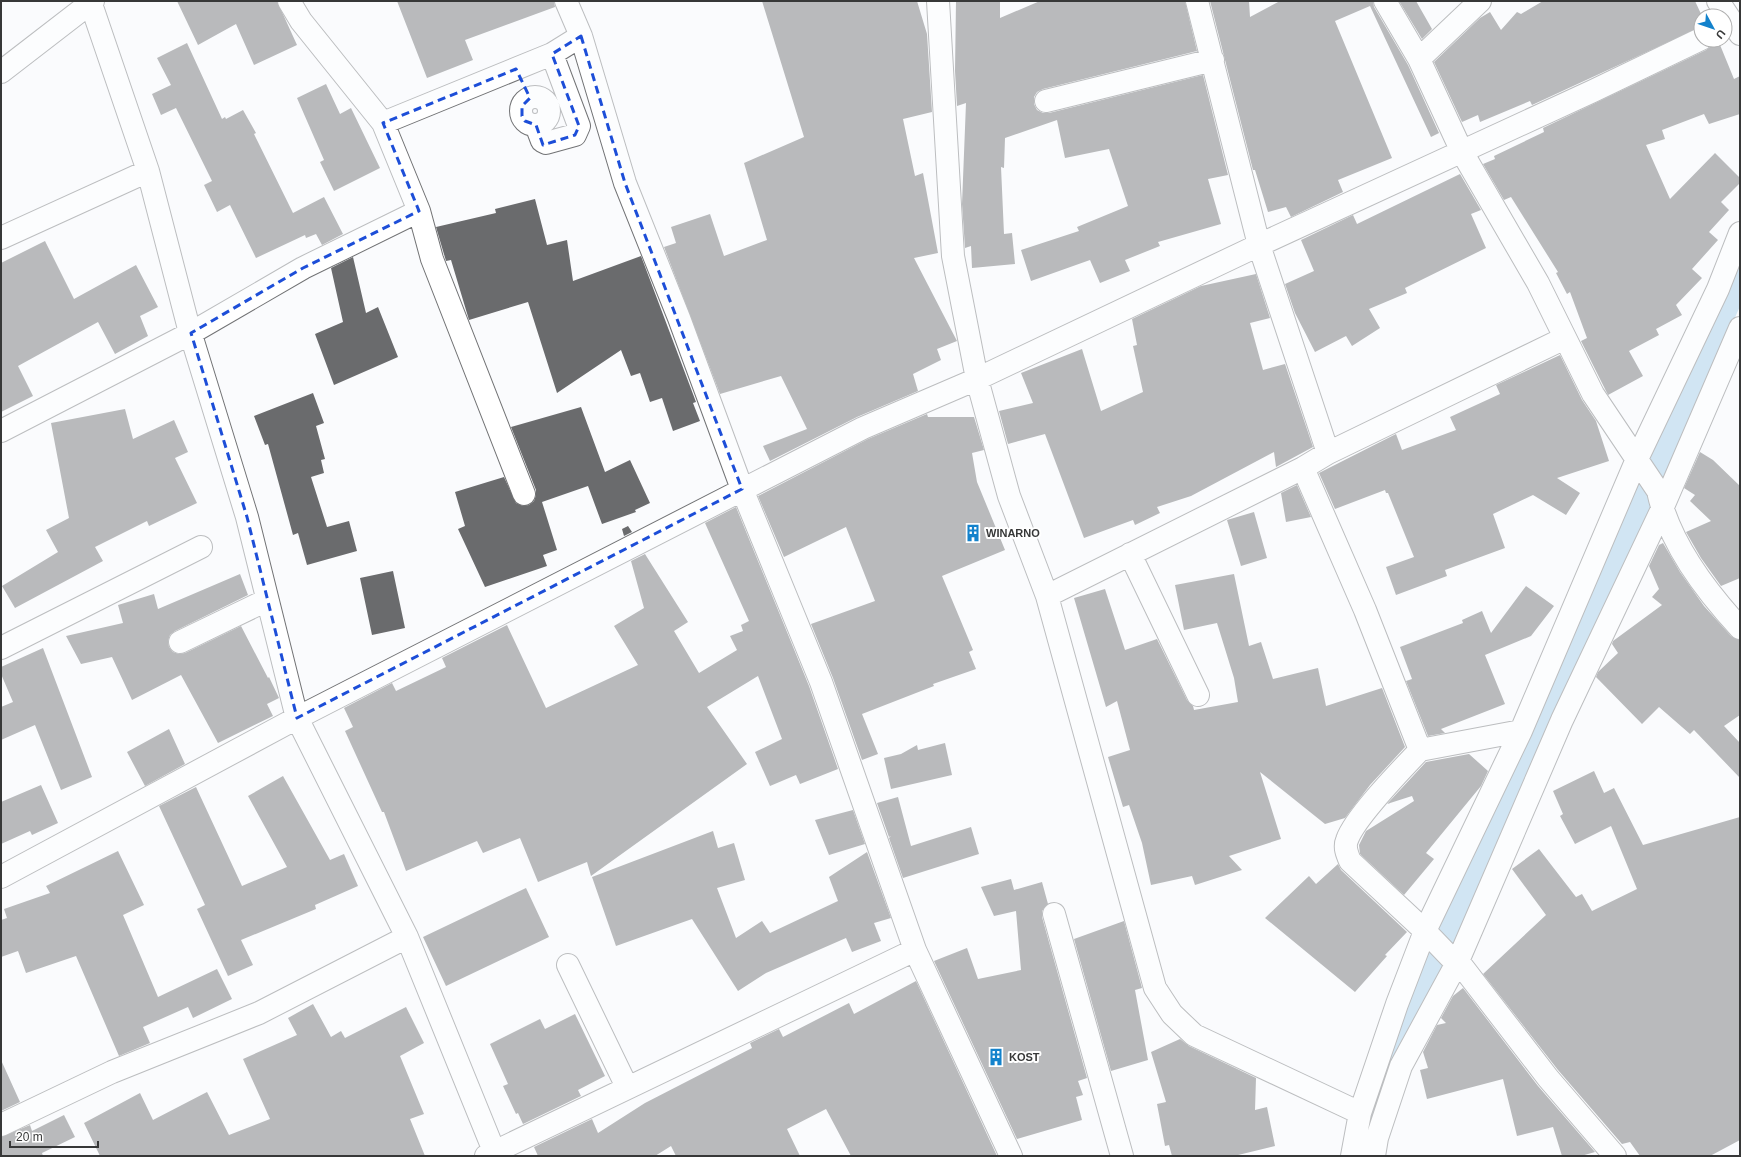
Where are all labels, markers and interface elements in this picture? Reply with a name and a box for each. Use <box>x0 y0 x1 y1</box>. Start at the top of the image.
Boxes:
north arrow <box>1693 8 1733 48</box>
text: U <box>1713 28 1728 41</box>
building icon: WINARNO <box>963 523 983 543</box>
place label: WINARNO <box>986 527 1040 539</box>
building icon: KOST <box>986 1047 1006 1067</box>
place label: KOST <box>1009 1051 1040 1063</box>
scale bar <box>10 1123 98 1149</box>
text: 20 m <box>16 1130 43 1144</box>

